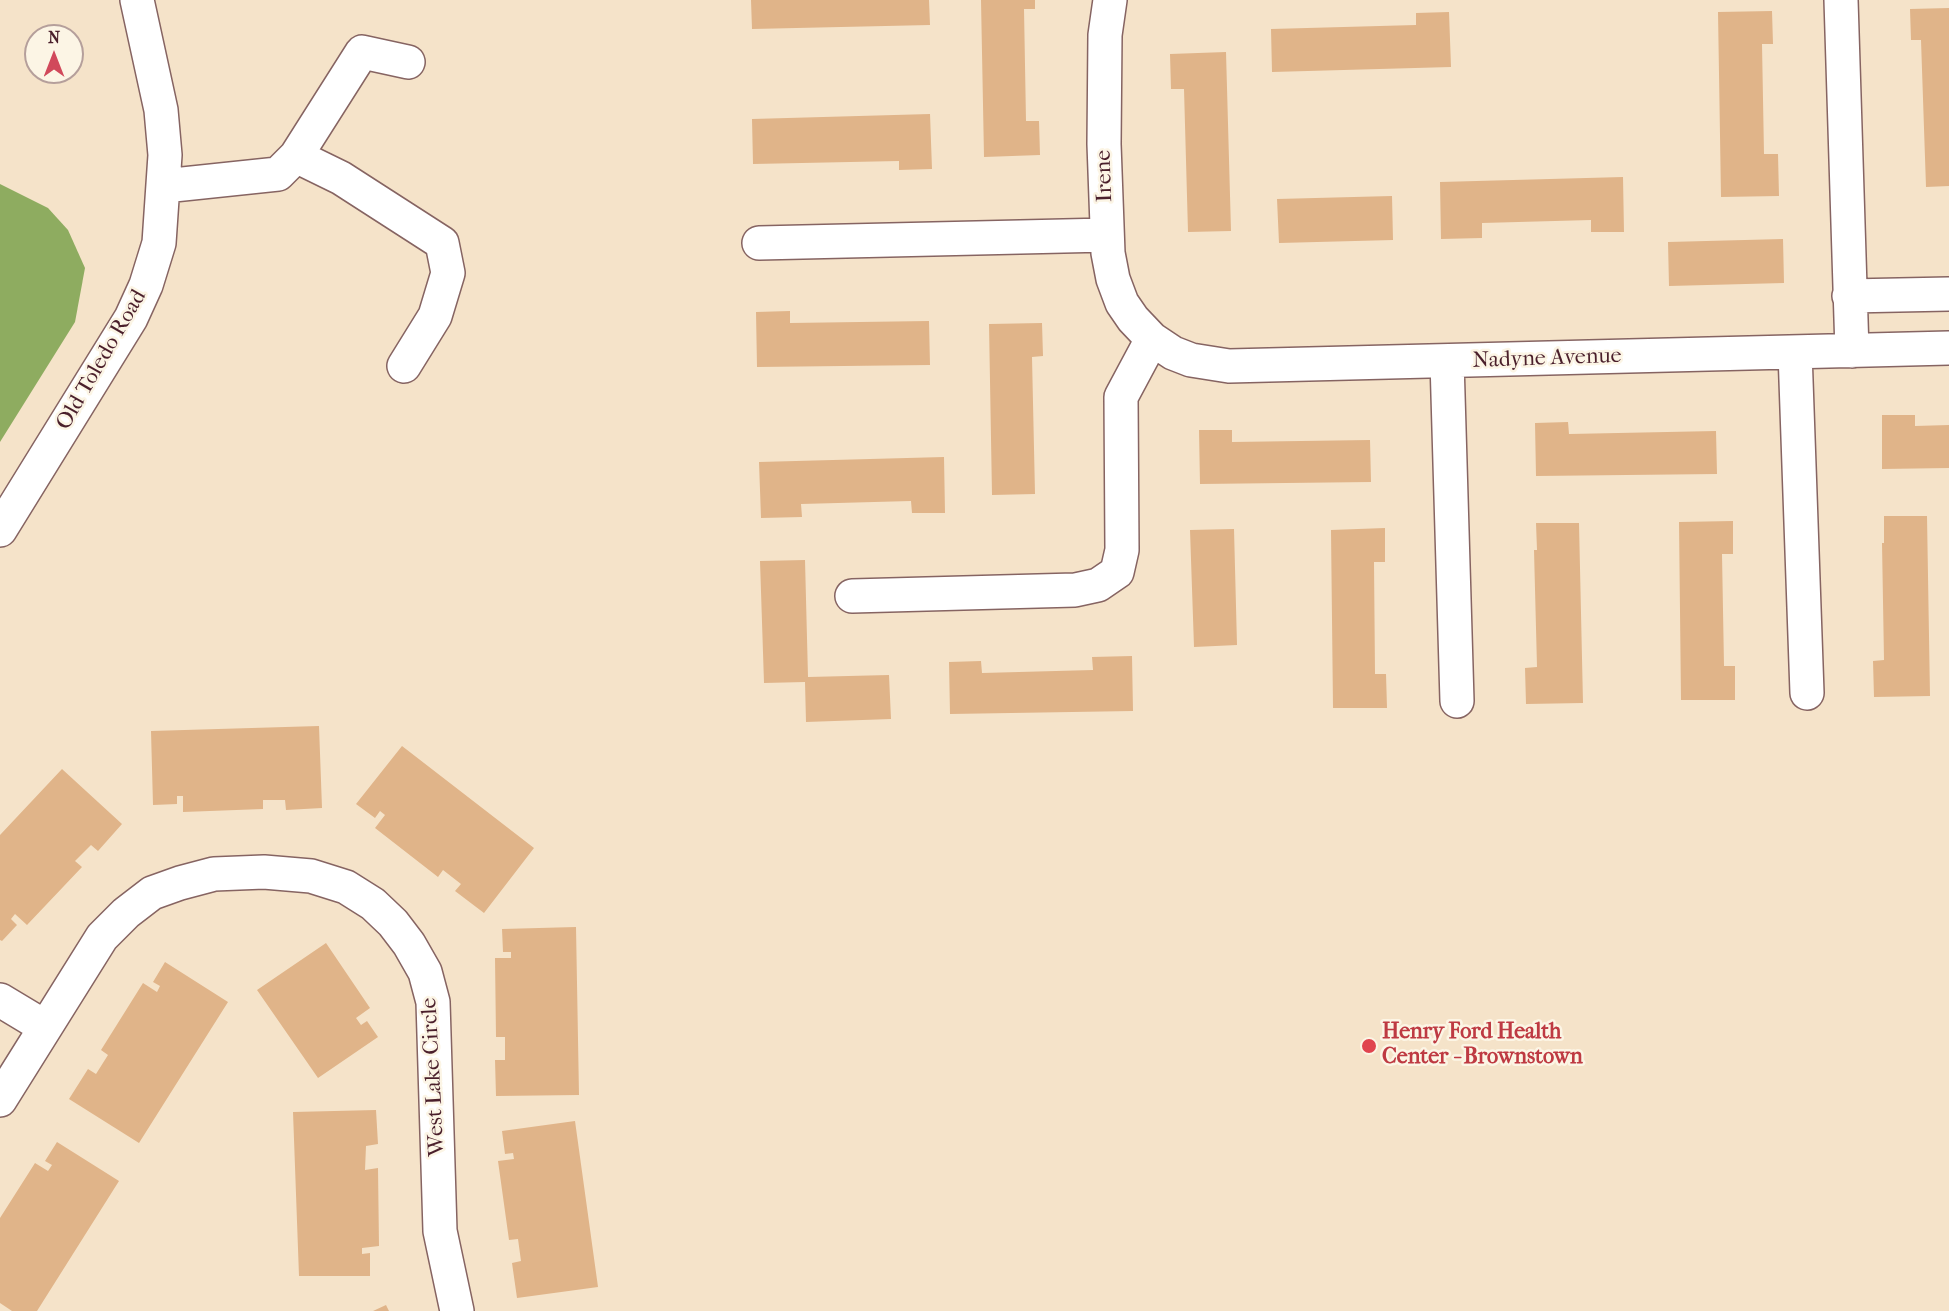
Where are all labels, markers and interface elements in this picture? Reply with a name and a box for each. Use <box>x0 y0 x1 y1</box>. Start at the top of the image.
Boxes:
north arrow <box>24 24 84 84</box>
text: N <box>48 28 60 47</box>
street label: Irene <box>1091 149 1119 203</box>
street label: Old Toledo Road <box>51 285 153 435</box>
street label: Nadyne Avenue <box>1472 343 1622 375</box>
street label: West Lake Circle <box>417 997 451 1157</box>
place label: Henry Ford Health Center - Brownstown <box>1382 1020 1583 1072</box>
marker: Henry Ford Health Center - Brownstown <box>1360 1037 1378 1055</box>

